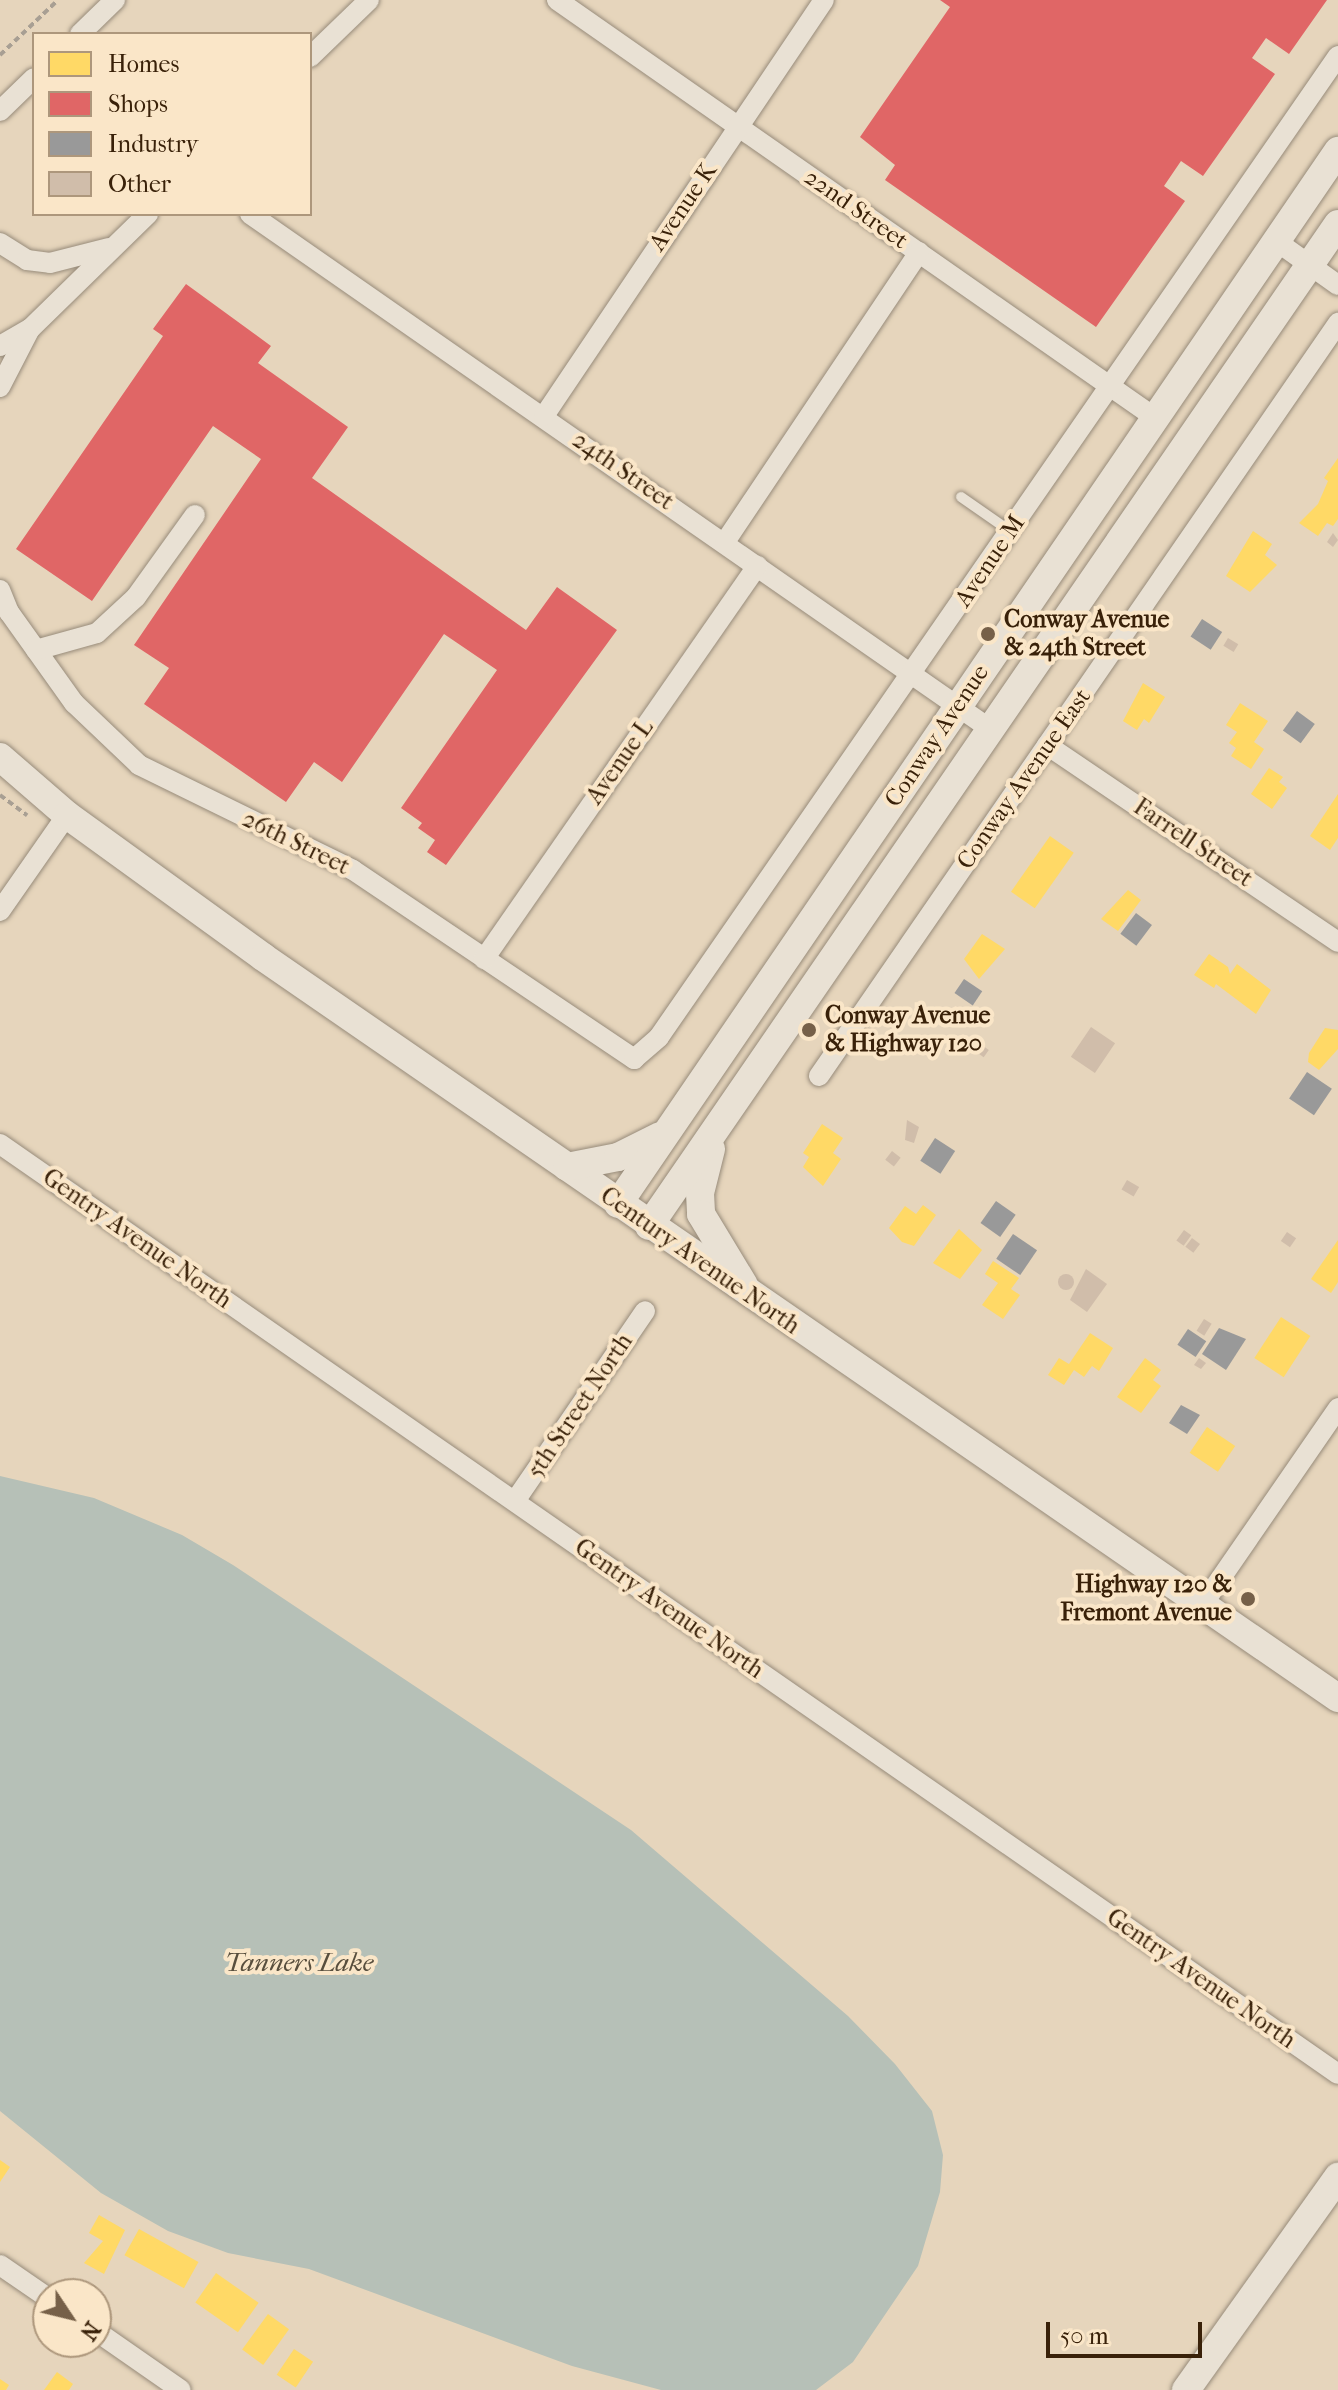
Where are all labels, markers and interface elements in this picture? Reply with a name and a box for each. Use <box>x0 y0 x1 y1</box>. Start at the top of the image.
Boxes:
legend <box>32 32 312 216</box>
text: Homes <box>108 50 179 78</box>
text: Shops <box>108 90 168 118</box>
text: Industry <box>108 130 198 158</box>
street label: Avenue K <box>643 157 723 257</box>
street label: 22nd Street <box>799 163 913 255</box>
text: Other <box>108 170 171 198</box>
street label: 24th Street <box>567 426 679 516</box>
street label: Avenue M <box>949 510 1031 612</box>
place label: Conway Avenue & 24th Street <box>1004 606 1169 662</box>
marker: Conway Avenue & 24th Street <box>979 625 997 643</box>
street label: Conway Avenue <box>879 659 995 813</box>
street label: Conway Avenue East <box>951 683 1097 875</box>
street label: Avenue L <box>580 714 660 810</box>
street label: Farrell Street <box>1128 793 1258 893</box>
street label: 26th Street <box>238 805 354 881</box>
place label: Conway Avenue & Highway 120 <box>825 1002 990 1058</box>
marker: Conway Avenue & Highway 120 <box>800 1021 818 1039</box>
street label: Gentry Avenue North <box>37 1163 237 1315</box>
street label: Century Avenue North <box>595 1181 805 1341</box>
street label: 5th Street North <box>521 1328 639 1484</box>
street label: Gentry Avenue North <box>569 1533 769 1685</box>
place label: Highway 120 & Fremont Avenue <box>1060 1571 1232 1627</box>
marker: Highway 120 & Fremont Avenue <box>1239 1590 1257 1608</box>
street label: Gentry Avenue North <box>1101 1903 1301 2055</box>
water label: Tanners Lake <box>225 1947 373 1979</box>
north arrow <box>32 2278 112 2358</box>
scale bar <box>1050 2306 1206 2356</box>
text: N <box>75 2316 105 2345</box>
text: 50 m <box>1060 2322 1109 2350</box>

